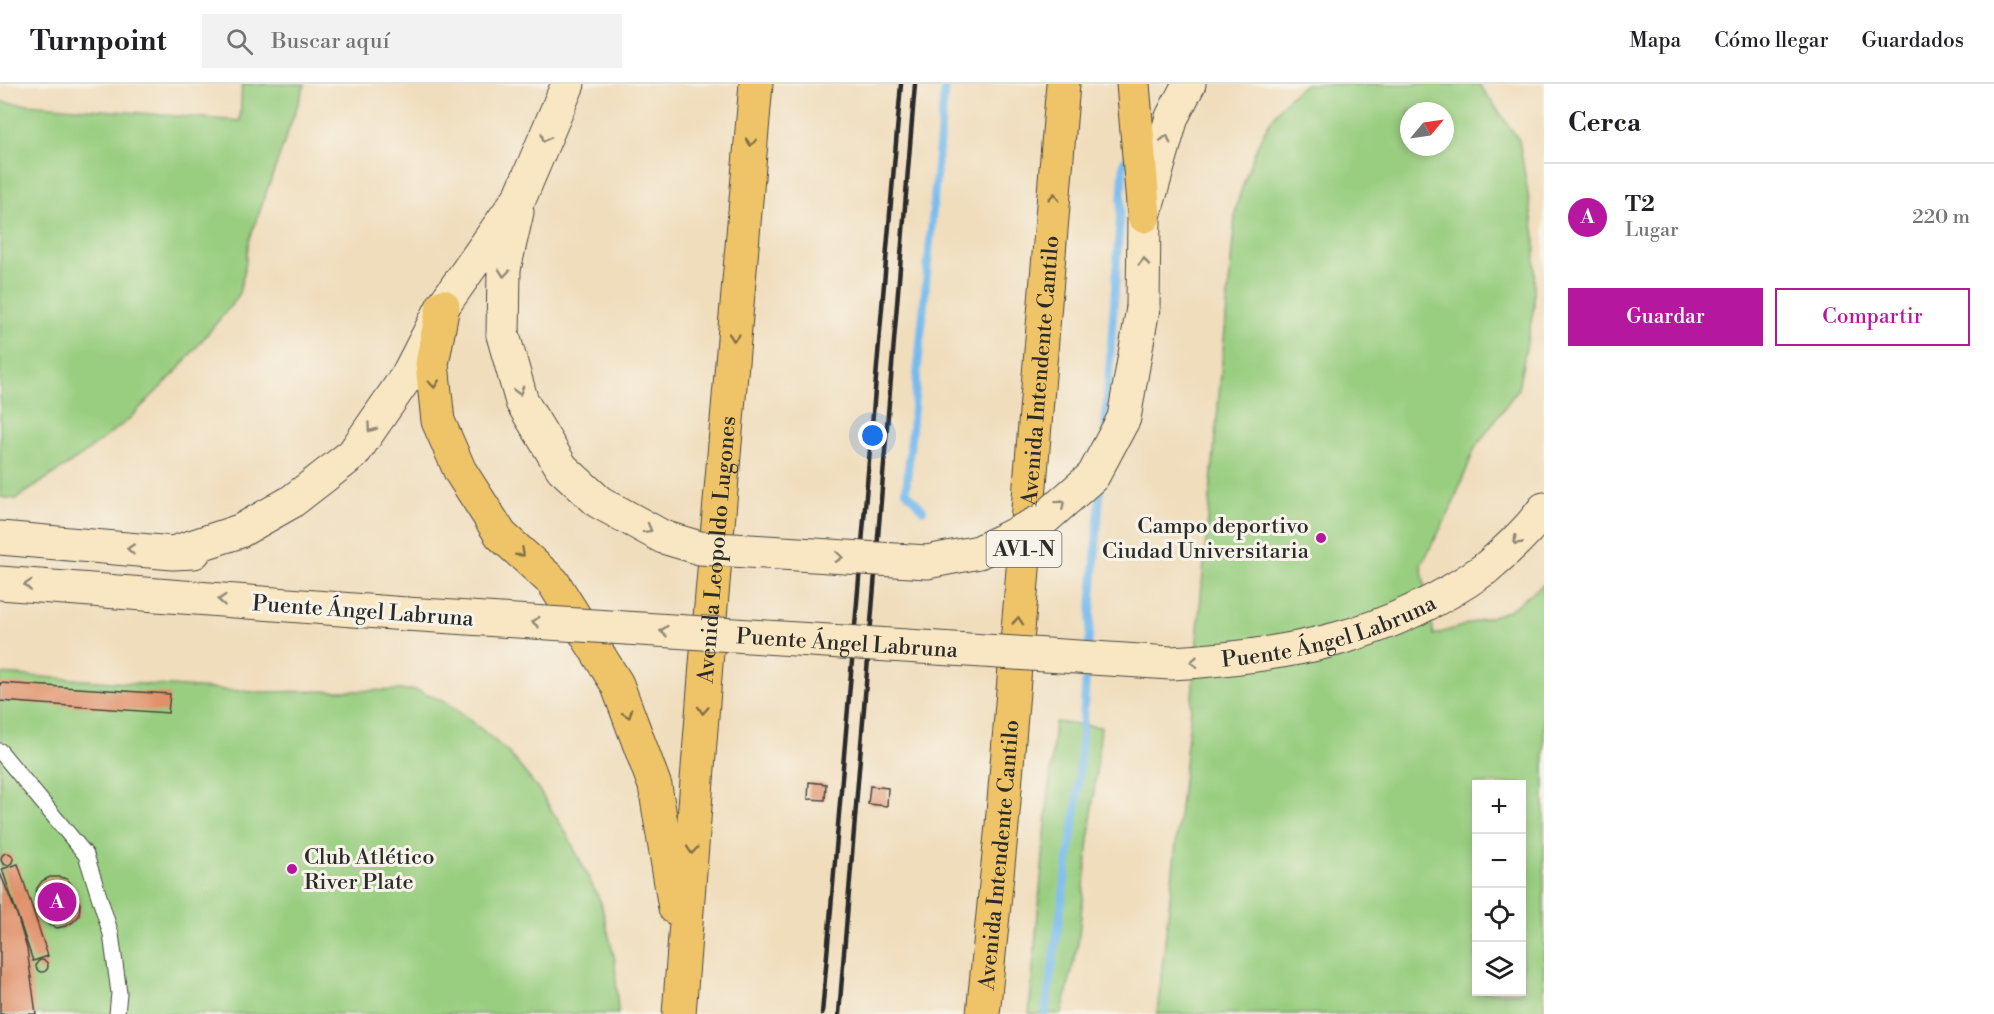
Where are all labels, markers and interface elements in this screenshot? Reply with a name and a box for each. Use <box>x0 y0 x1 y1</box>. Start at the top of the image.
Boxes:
search box <box>202 14 622 68</box>
text: Turnpoint <box>30 24 166 59</box>
icon: search <box>223 25 256 58</box>
text: Buscar aquí <box>271 28 390 55</box>
text: Mapa <box>1629 28 1681 54</box>
text: Cómo llegar <box>1714 28 1829 54</box>
text: Guardados <box>1862 28 1964 54</box>
north arrow <box>1400 102 1454 156</box>
text: Cerca <box>1568 107 1641 139</box>
one-way arrow <box>541 131 553 142</box>
one-way arrow <box>1159 134 1171 145</box>
one-way arrow <box>744 138 757 147</box>
text: T2 <box>1625 191 1655 218</box>
one-way arrow <box>1047 192 1060 201</box>
text: A <box>1580 205 1595 230</box>
text: 220 m <box>1912 205 1970 230</box>
text: Lugar <box>1625 218 1679 243</box>
street label: Avenida Intendente Cantilo <box>1016 234 1065 508</box>
one-way arrow <box>1138 257 1150 266</box>
one-way arrow <box>498 269 511 278</box>
button: Guardar <box>1568 288 1763 346</box>
button: Compartir <box>1775 288 1970 346</box>
one-way arrow <box>728 332 741 341</box>
one-way arrow <box>427 380 440 389</box>
one-way arrow <box>511 386 524 396</box>
street label: Avenida Leopoldo Lugones <box>692 415 742 685</box>
your location <box>858 421 887 450</box>
one-way arrow <box>367 422 378 433</box>
one-way arrow <box>1055 500 1065 511</box>
place label: Campo deportivo Ciudad Universitaria <box>1102 513 1310 565</box>
one-way arrow <box>642 522 652 533</box>
road number: AV1-N <box>986 531 1062 567</box>
marker: Campo deportivo Ciudad Universitaria <box>1314 531 1328 545</box>
one-way arrow <box>1513 534 1524 544</box>
one-way arrow <box>127 543 136 556</box>
one-way arrow <box>514 546 525 557</box>
one-way arrow <box>835 550 844 563</box>
one-way arrow <box>23 579 32 592</box>
street label: Puente Ángel Labruna <box>251 589 475 633</box>
street label: Puente Ángel Labruna <box>1220 589 1442 674</box>
one-way arrow <box>217 593 226 606</box>
one-way arrow <box>532 616 541 629</box>
one-way arrow <box>1011 617 1024 626</box>
street label: Puente Ángel Labruna <box>735 623 960 664</box>
one-way arrow <box>659 625 668 638</box>
one-way arrow <box>1189 655 1198 668</box>
one-way arrow <box>697 706 710 715</box>
one-way arrow <box>621 708 634 719</box>
street label: Avenida Intendente Cantilo <box>973 719 1026 992</box>
map controls <box>1472 780 1526 996</box>
button: + <box>1472 780 1526 834</box>
button: − <box>1472 834 1526 888</box>
place label: Club Atlético River Plate <box>304 844 435 896</box>
one-way arrow <box>686 845 699 854</box>
marker: Club Atlético River Plate <box>285 862 299 876</box>
pin: A <box>38 880 76 924</box>
button: locate <box>1472 888 1526 942</box>
button: layers <box>1472 942 1526 996</box>

